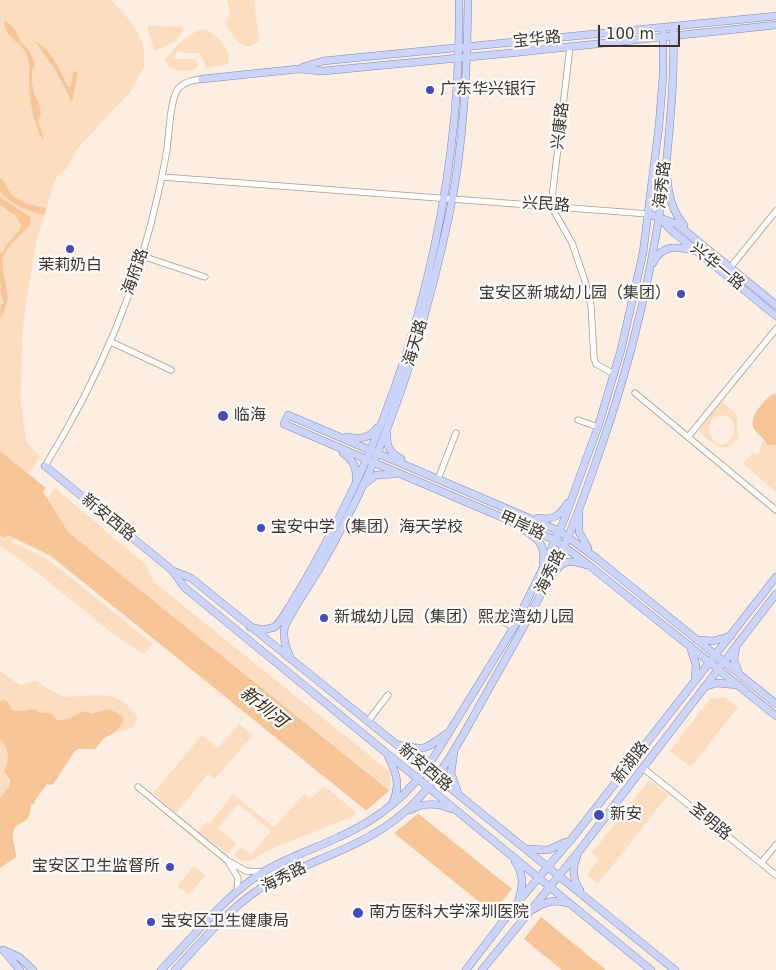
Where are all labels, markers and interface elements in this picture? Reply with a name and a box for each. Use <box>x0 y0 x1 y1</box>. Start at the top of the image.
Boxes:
scale bar <box>601 15 684 47</box>
text: 100 m <box>606 25 654 43</box>
street label: 宝华路 <box>512 28 562 52</box>
place label: 广东华兴银行 <box>440 80 536 100</box>
marker: 广东华兴银行 <box>424 84 436 96</box>
street label: 兴康路 <box>549 101 573 151</box>
street label: 海秀路 <box>651 160 675 210</box>
street label: 兴民路 <box>521 194 571 216</box>
street label: 兴华一路 <box>686 239 748 295</box>
marker: 茉莉奶白 <box>64 243 76 255</box>
street label: 海府路 <box>119 246 153 298</box>
place label: 茉莉奶白 <box>38 256 102 276</box>
place label: 宝安区新城幼儿园（集团） <box>479 284 671 304</box>
marker: 宝安区新城幼儿园（集团） <box>675 288 687 300</box>
street label: 海天路 <box>400 317 432 369</box>
place label: 临海 <box>234 406 266 426</box>
marker: 临海 <box>216 409 230 423</box>
street label: 新安西路 <box>77 490 139 546</box>
street label: 甲岸路 <box>496 507 548 545</box>
place label: 宝安中学（集团）海天学校 <box>271 518 463 538</box>
marker: 宝安中学（集团）海天学校 <box>255 522 267 534</box>
street label: 海秀路 <box>532 546 570 598</box>
place label: 新城幼儿园（集团）熙龙湾幼儿园 <box>334 608 574 628</box>
marker: 新城幼儿园（集团）熙龙湾幼儿园 <box>318 612 330 624</box>
water label: 新圳河 <box>235 683 291 733</box>
street label: 新湖路 <box>609 738 653 788</box>
street label: 新安西路 <box>394 740 456 796</box>
street label: 圣明路 <box>685 799 735 845</box>
place label: 新安 <box>610 805 642 825</box>
marker: 新安 <box>592 808 606 822</box>
place label: 宝安区卫生监督所 <box>32 857 160 877</box>
street label: 海秀路 <box>258 859 310 897</box>
marker: 宝安区卫生监督所 <box>164 861 176 873</box>
place label: 南方医科大学深圳医院 <box>369 903 529 923</box>
marker: 南方医科大学深圳医院 <box>351 906 365 920</box>
place label: 宝安区卫生健康局 <box>161 912 289 932</box>
marker: 宝安区卫生健康局 <box>145 916 157 928</box>

